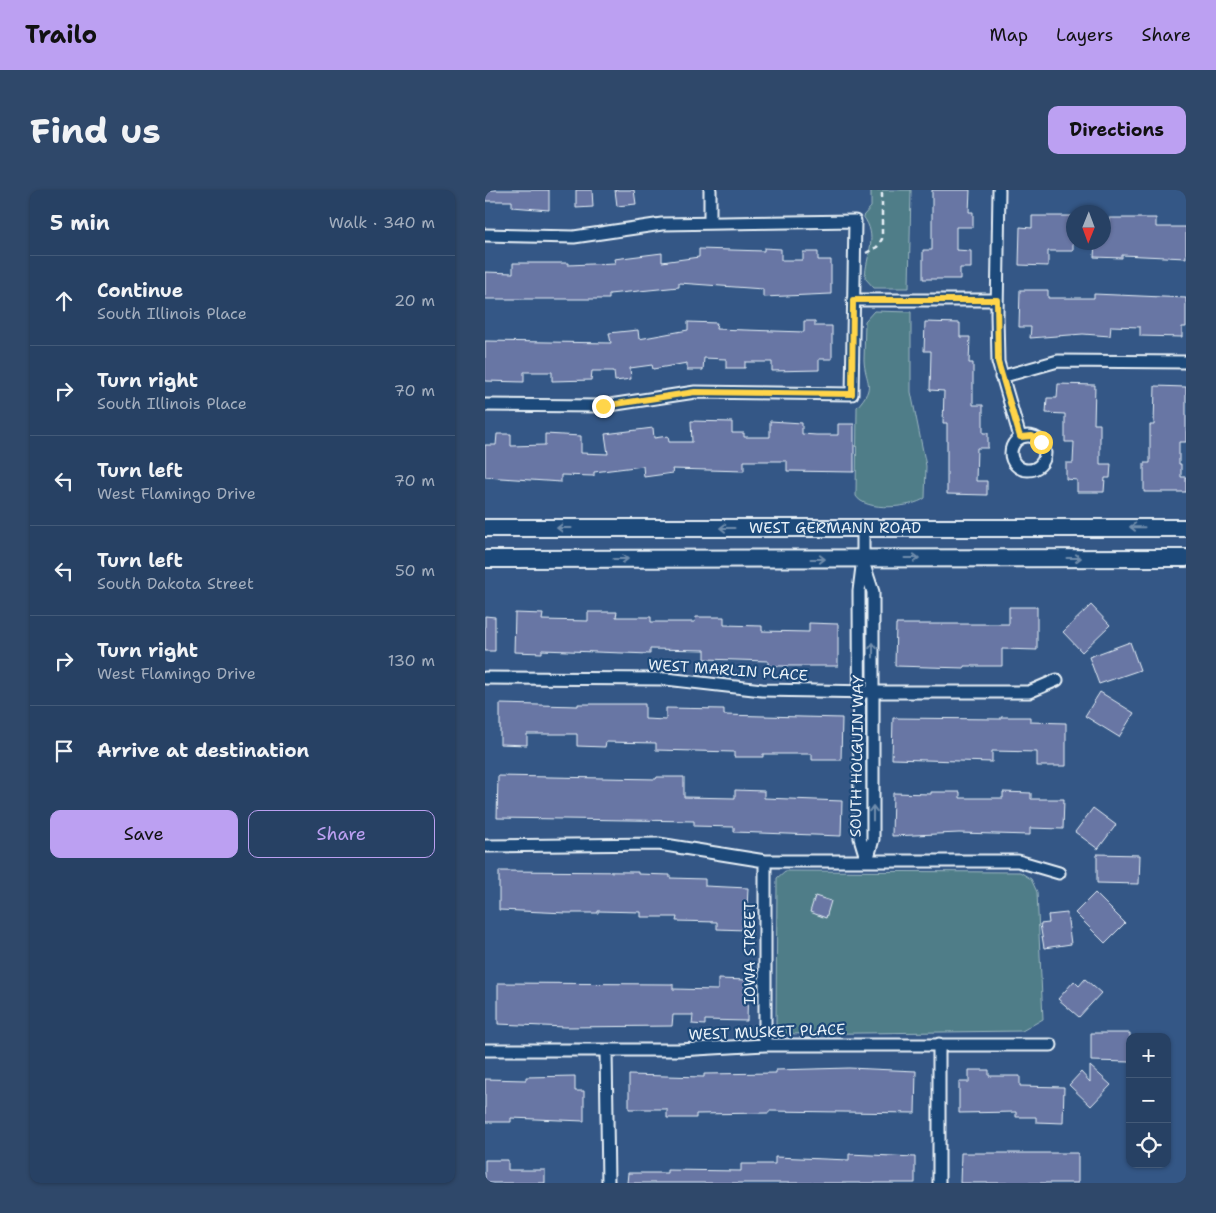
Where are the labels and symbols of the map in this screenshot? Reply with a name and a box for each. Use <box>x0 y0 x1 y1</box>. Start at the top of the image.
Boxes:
north arrow <box>1066 205 1111 250</box>
route end <box>592 395 615 418</box>
route start <box>1030 431 1053 454</box>
street label: WEST GERMANN ROAD <box>749 518 921 538</box>
one-way arrow <box>1130 522 1146 532</box>
one-way arrow <box>556 523 572 533</box>
one-way arrow <box>719 523 735 533</box>
one-way arrow <box>903 553 919 563</box>
one-way arrow <box>1066 553 1082 563</box>
one-way arrow <box>612 554 629 564</box>
one-way arrow <box>810 554 826 564</box>
one-way arrow <box>868 643 878 659</box>
street label: WEST MARLIN PLACE <box>647 654 809 686</box>
street label: SOUTH HOLGUIN WAY <box>846 675 868 837</box>
one-way arrow <box>868 805 878 822</box>
street label: IOWA STREET <box>740 901 760 1005</box>
street label: WEST MUSKET PLACE <box>688 1019 846 1045</box>

